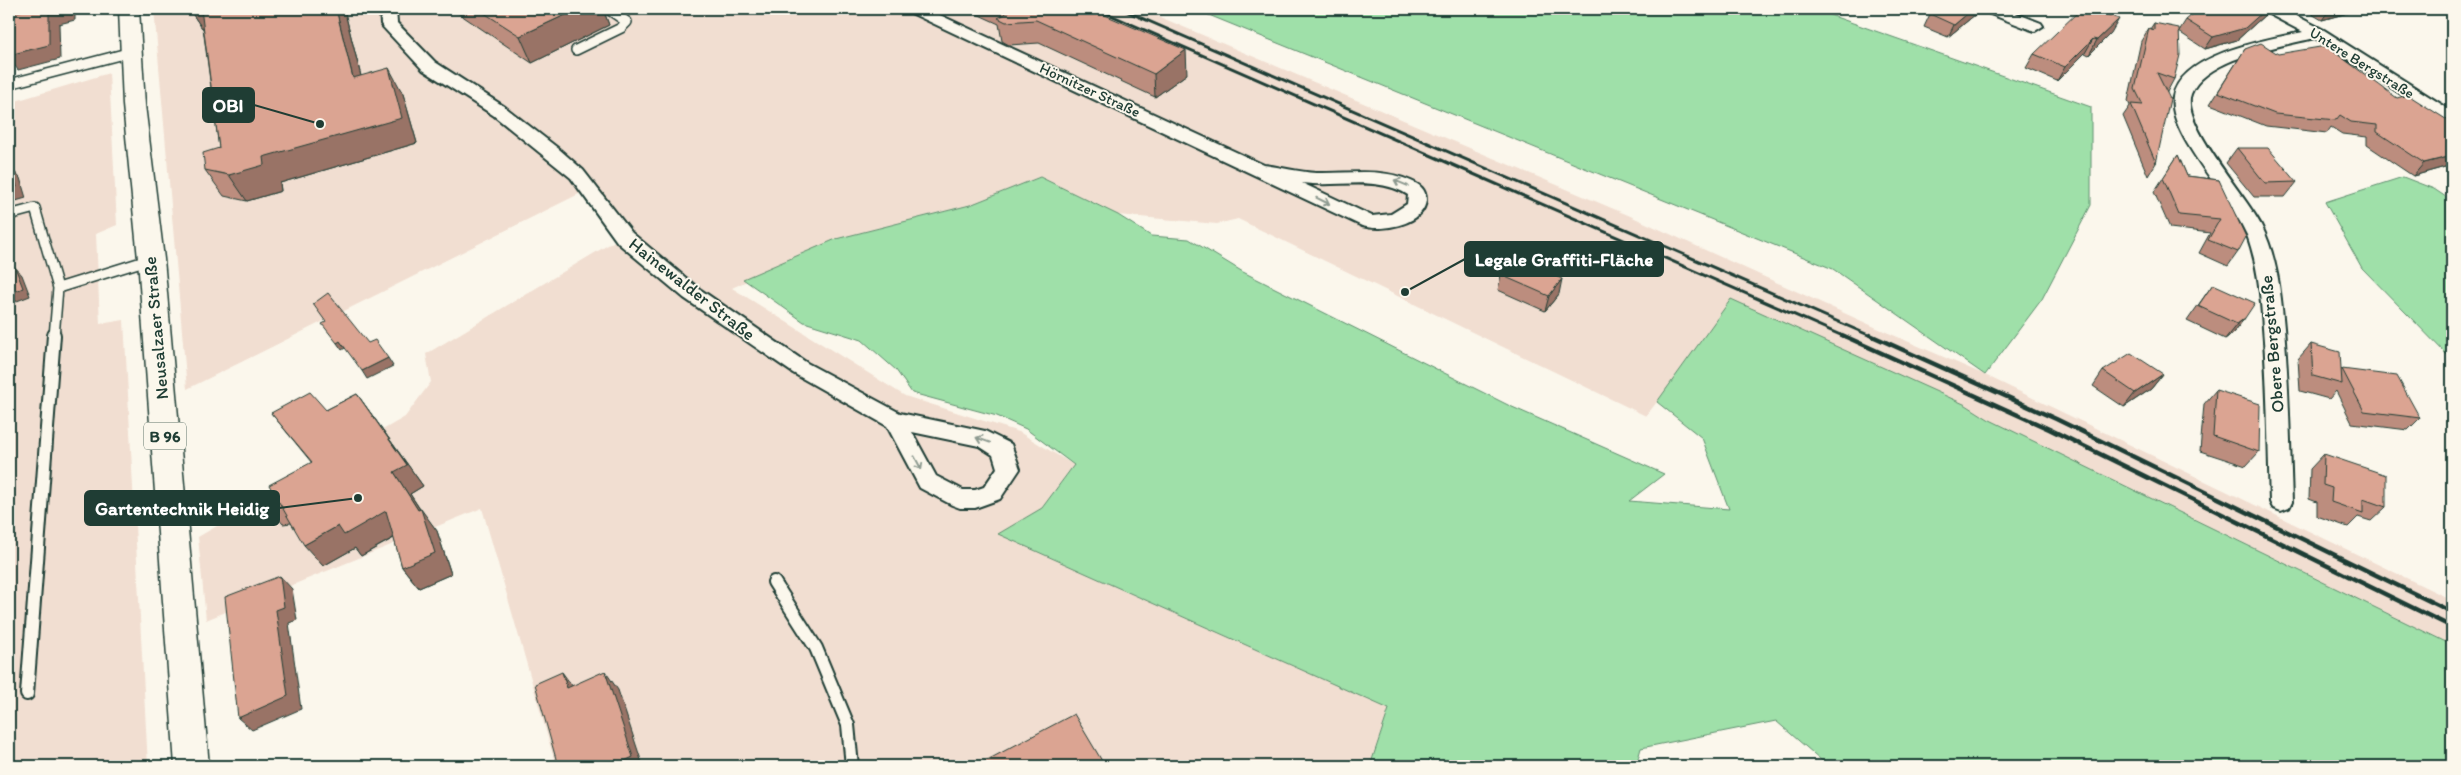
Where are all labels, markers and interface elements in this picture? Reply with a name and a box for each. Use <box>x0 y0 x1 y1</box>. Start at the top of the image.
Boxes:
street label: Untere Bergstraße <box>2306 23 2418 103</box>
street label: Hörnitzer Straße <box>1037 59 1143 121</box>
callout: OBI <box>203 88 254 122</box>
text: OBI <box>213 94 244 117</box>
one-way arrow <box>1394 178 1409 188</box>
one-way arrow <box>1315 197 1330 206</box>
street label: Hainewalder Straße <box>624 233 760 345</box>
callout: Legale Graffiti-Fläche <box>1465 242 1663 276</box>
text: Legale Graffiti-Fläche <box>1475 248 1653 271</box>
street label: Neusalzaer Straße <box>139 256 173 400</box>
street label: Obere Bergstraße <box>2255 274 2289 414</box>
road number: B 96 <box>144 422 186 450</box>
one-way arrow <box>976 435 992 444</box>
one-way arrow <box>914 455 923 470</box>
callout: Gartentechnik Heidig <box>85 491 279 525</box>
text: Gartentechnik Heidig <box>95 497 270 520</box>

